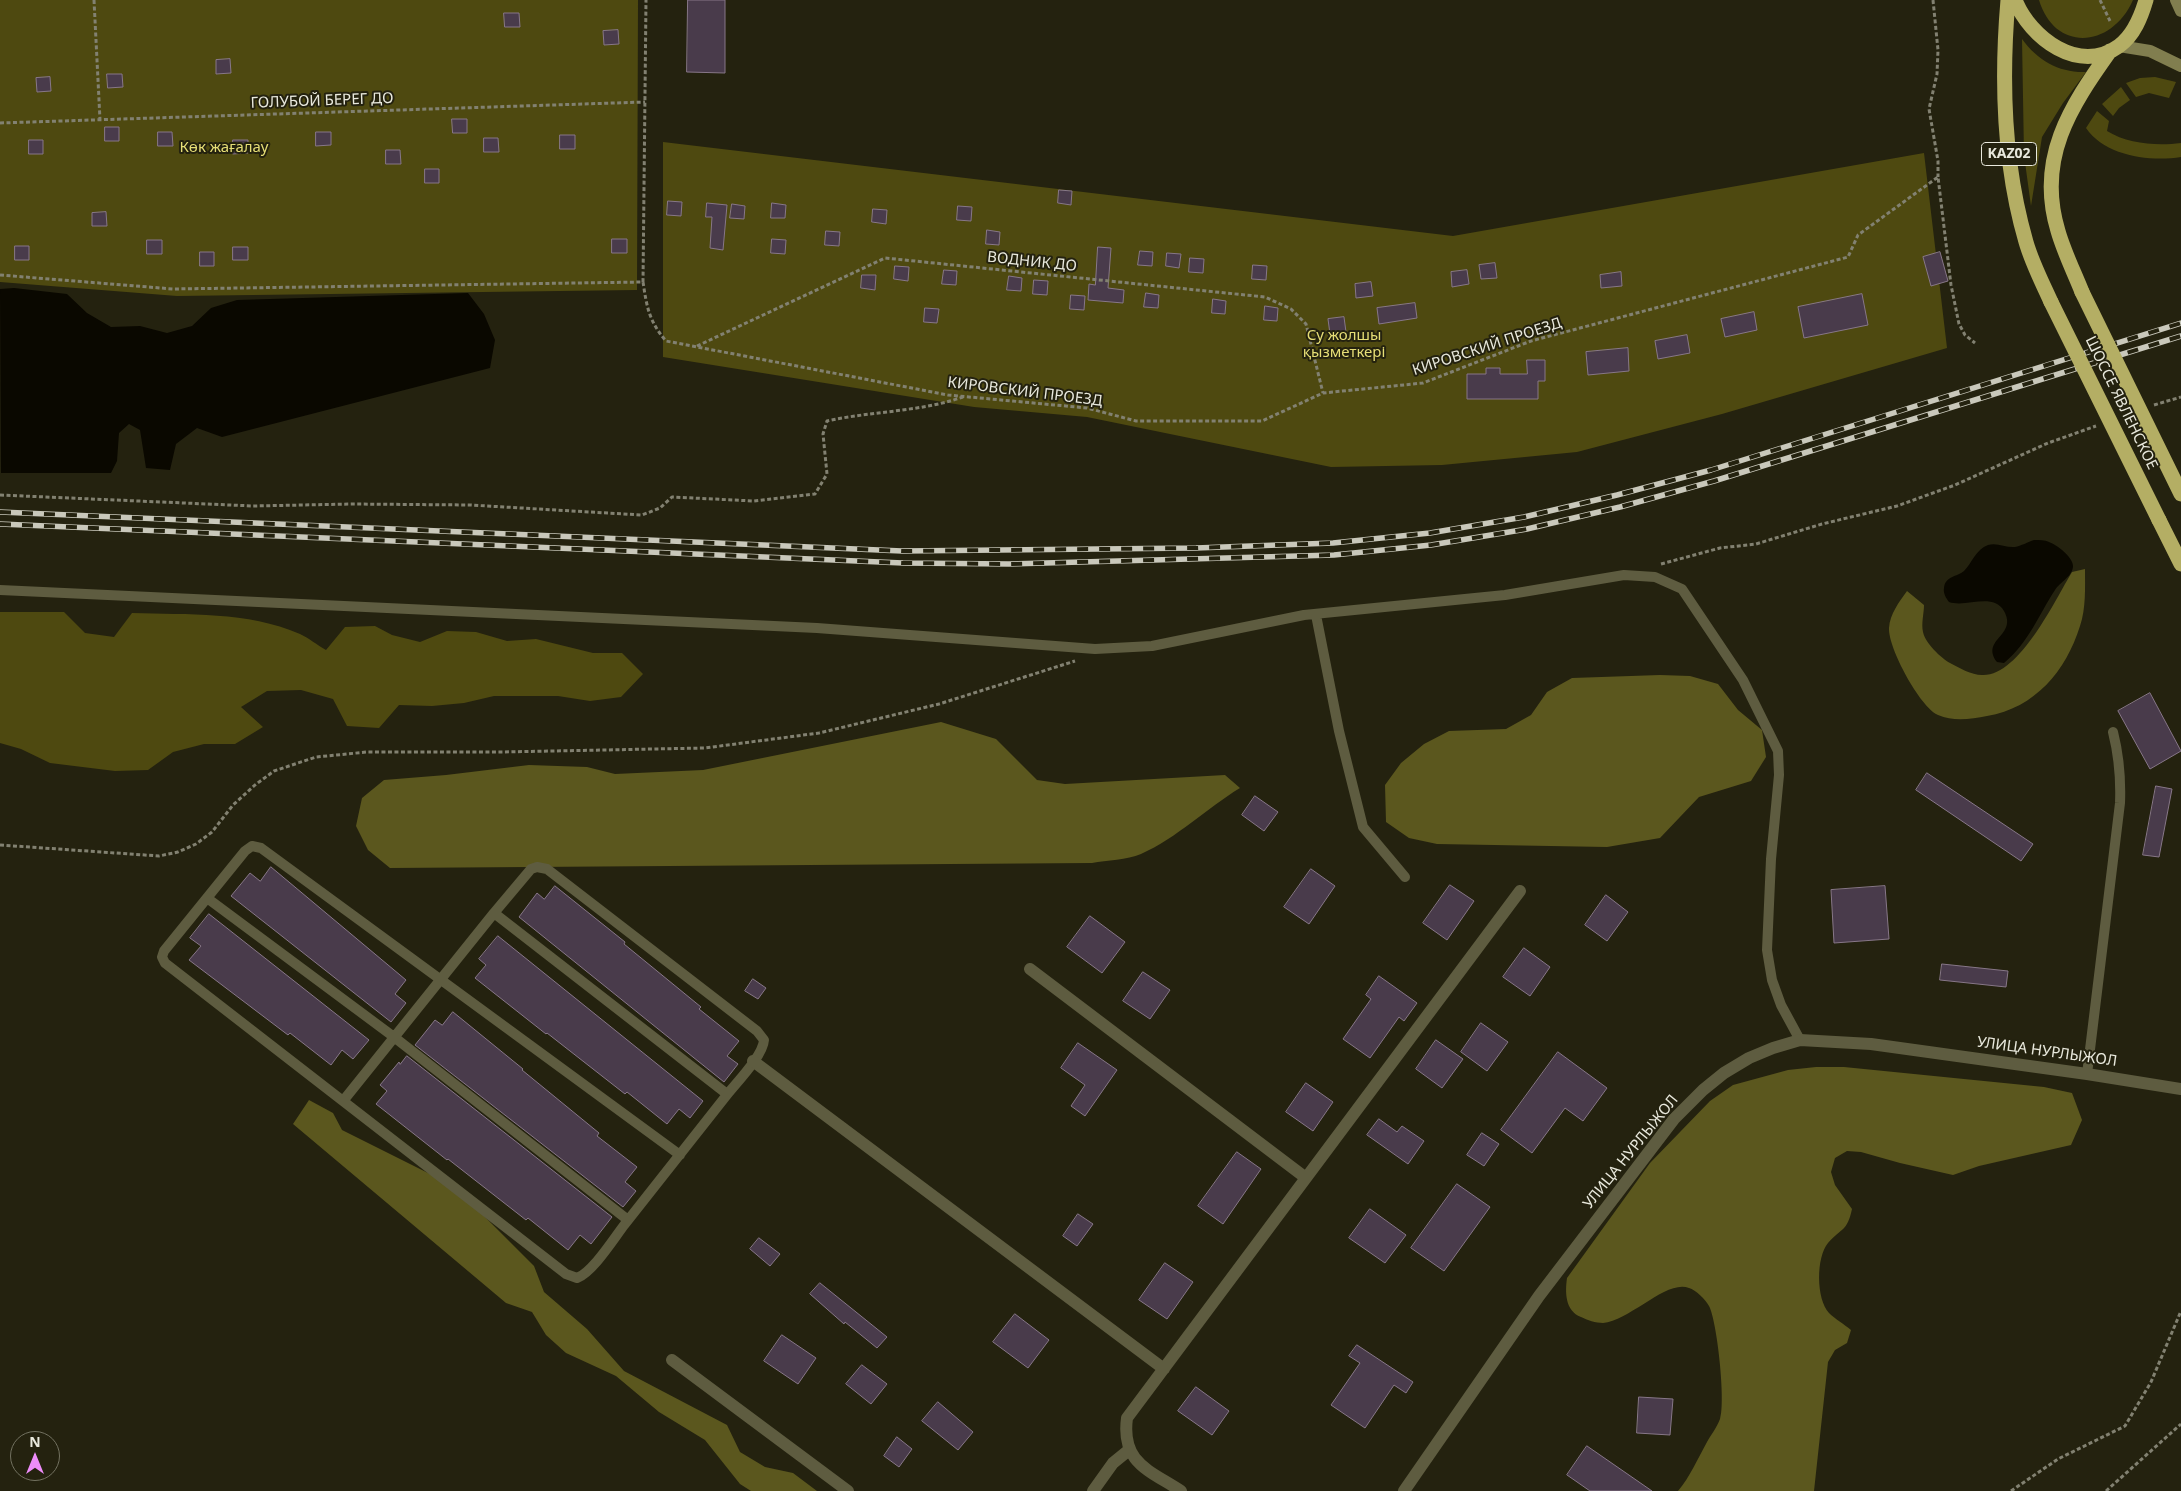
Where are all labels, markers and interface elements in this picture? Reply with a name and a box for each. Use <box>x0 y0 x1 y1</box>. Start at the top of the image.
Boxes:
street label: ГОЛУБОЙ БЕРЕГ ДО <box>250 90 394 112</box>
park label: Көк жағалау <box>180 139 268 157</box>
road number: KAZ02 <box>1982 142 2036 166</box>
street label: ВОДНИК ДО <box>986 248 1078 276</box>
street label: КИРОВСКИЙ ПРОЕЗД <box>1410 314 1564 380</box>
park label: Су жолшы қызметкері <box>1303 327 1385 362</box>
street label: ШОССЕ ЯВЛЕНСКОЕ <box>2081 334 2161 472</box>
street label: КИРОВСКИЙ ПРОЕЗД <box>947 374 1103 410</box>
street label: УЛИЦА НУРЛЫЖОЛ <box>1976 1033 2118 1071</box>
street label: УЛИЦА НУРЛЫЖОЛ <box>1580 1092 1682 1212</box>
north arrow <box>10 1431 60 1481</box>
text: N <box>29 1432 41 1451</box>

